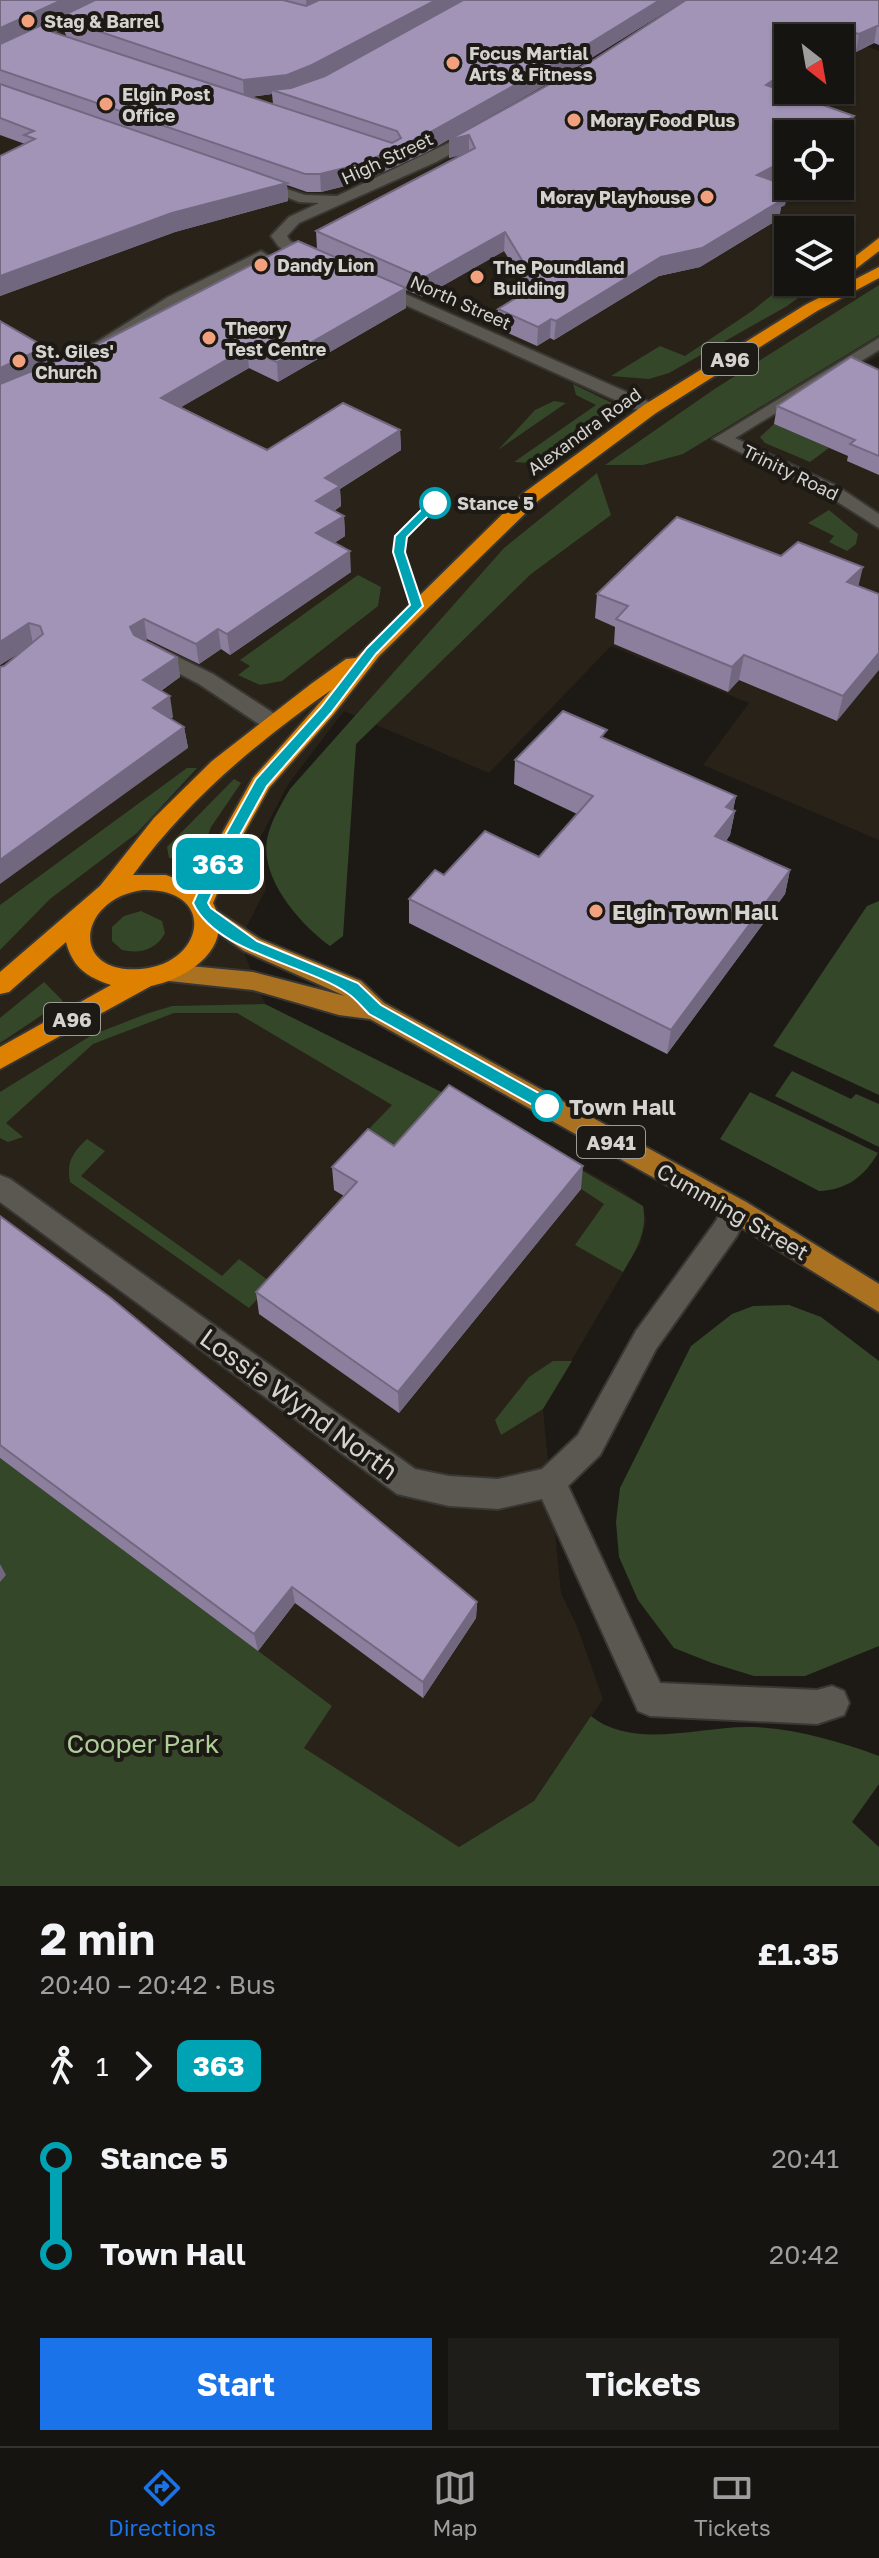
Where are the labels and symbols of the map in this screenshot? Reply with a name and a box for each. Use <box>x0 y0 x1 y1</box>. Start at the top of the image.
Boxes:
place label: Stag & Barrel <box>44 10 160 32</box>
marker: Stag & Barrel <box>19 12 37 30</box>
north arrow <box>774 24 854 104</box>
place label: Focus Martial Arts & Fitness <box>469 42 593 85</box>
marker: Focus Martial Arts & Fitness <box>444 54 462 72</box>
place label: Elgin Post Office <box>122 83 210 126</box>
marker: Elgin Post Office <box>97 95 115 113</box>
place label: Moray Food Plus <box>590 109 736 131</box>
marker: Moray Food Plus <box>565 111 583 129</box>
street label: High Street <box>338 127 436 189</box>
place label: Moray Playhouse <box>540 186 691 208</box>
marker: Moray Playhouse <box>698 188 716 206</box>
place label: Dandy Lion <box>277 254 375 276</box>
marker: Dandy Lion <box>252 256 270 274</box>
place label: The Poundland Building <box>493 256 625 299</box>
marker: The Poundland Building <box>468 268 486 286</box>
street label: North Street <box>407 270 515 334</box>
place label: Theory Test Centre <box>225 317 327 360</box>
marker: Theory Test Centre <box>200 329 218 347</box>
place label: St. Giles' Church <box>35 340 114 383</box>
road number: A96 <box>702 343 758 375</box>
marker: St. Giles' Church <box>10 352 28 370</box>
street label: Alexandra Road <box>523 382 645 480</box>
street label: Trinity Road <box>740 439 842 505</box>
marker: Stance 5 <box>420 488 450 518</box>
place label: Stance 5 <box>457 492 534 514</box>
line badge: 363 <box>172 838 264 890</box>
place label: Elgin Town Hall <box>612 898 778 925</box>
marker: Elgin Town Hall <box>587 902 605 920</box>
road number: A96 <box>44 1003 100 1035</box>
marker: Town Hall <box>532 1091 562 1121</box>
place label: Town Hall <box>569 1093 676 1120</box>
road number: A941 <box>577 1126 645 1158</box>
street label: Cumming Street <box>652 1157 814 1265</box>
street label: Lossie Wynd North <box>194 1322 404 1486</box>
park label: Cooper Park <box>67 1728 220 1759</box>

